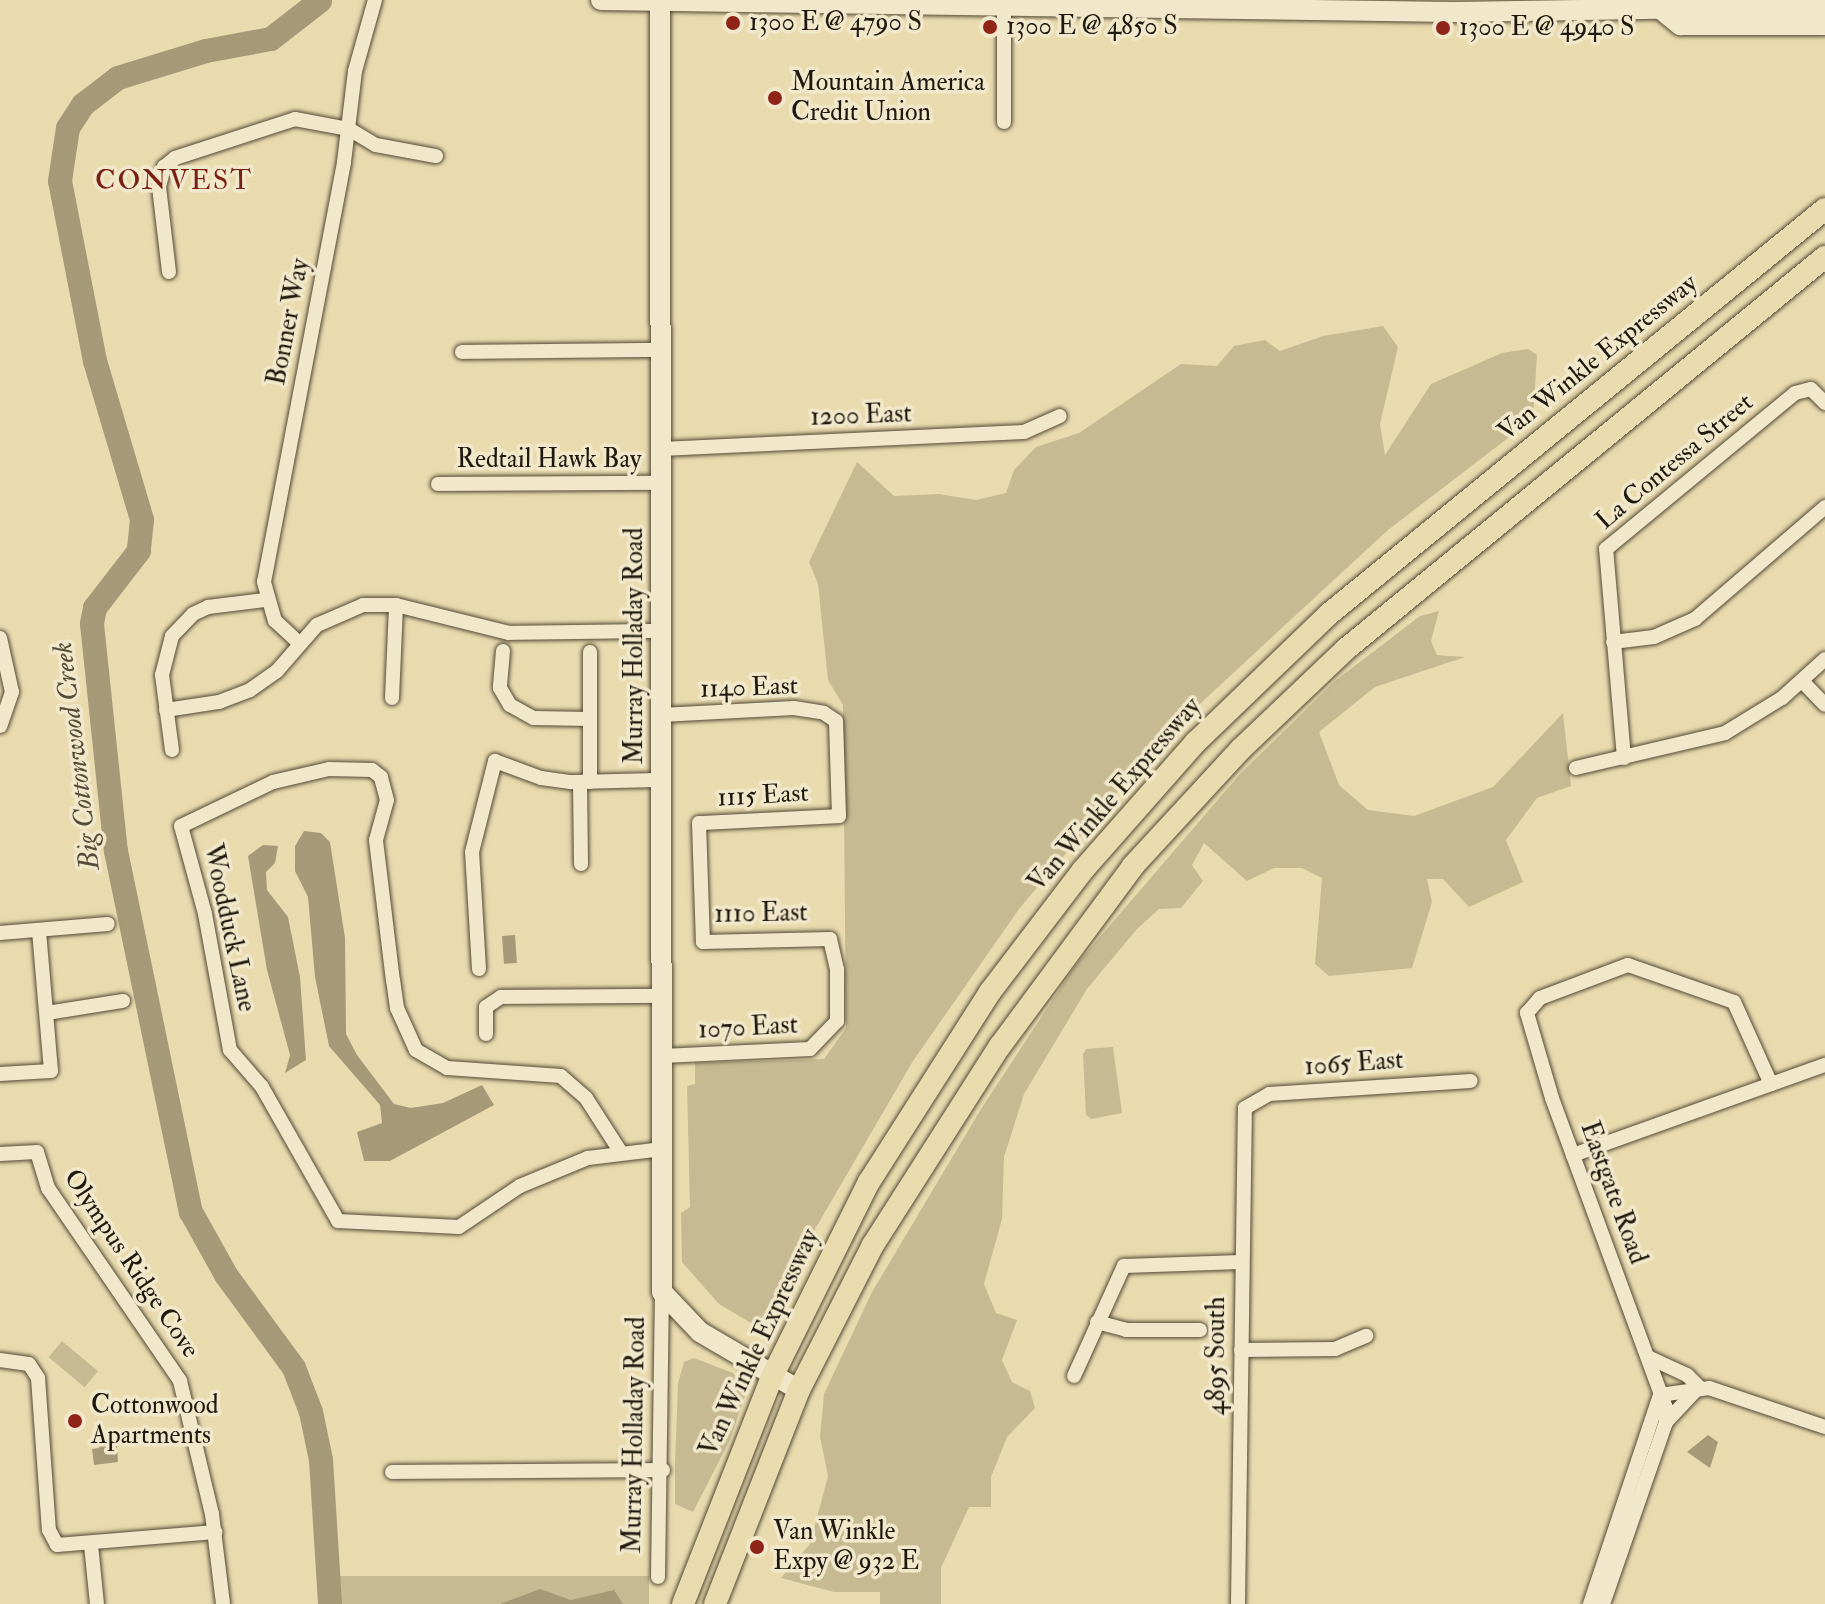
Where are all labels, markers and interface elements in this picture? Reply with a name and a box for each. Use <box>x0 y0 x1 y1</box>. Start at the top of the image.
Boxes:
place label: 1300 E @ 4790 S <box>749 7 922 39</box>
place label: 1300 E @ 4850 S <box>1006 11 1178 43</box>
place label: 1300 E @ 4940 S <box>1459 12 1635 44</box>
marker: 1300 E @ 4790 S <box>724 14 742 32</box>
marker: 1300 E @ 4850 S <box>981 18 999 36</box>
marker: 1300 E @ 4940 S <box>1434 19 1452 37</box>
place label: Mountain America Credit Union <box>791 67 985 128</box>
marker: Mountain America Credit Union <box>766 89 784 107</box>
district label: CONVEST <box>95 164 253 198</box>
street label: Bonner Way <box>261 256 317 388</box>
street label: Van Winkle Expressway <box>1492 268 1704 448</box>
street label: La Contessa Street <box>1590 387 1760 537</box>
street label: 1200 East <box>810 399 912 433</box>
street label: Redtail Hawk Bay <box>457 444 641 476</box>
street label: Murray Holladay Road <box>619 528 651 764</box>
water label: Big Cottonwood Creek <box>46 640 108 872</box>
street label: 1140 East <box>699 671 799 705</box>
street label: Van Winkle Expressway <box>1022 691 1208 899</box>
street label: 1115 East <box>717 778 809 814</box>
street label: Woodduck Lane <box>196 841 262 1015</box>
street label: 1110 East <box>714 898 808 930</box>
street label: 1070 East <box>697 1010 799 1046</box>
street label: 1065 East <box>1303 1045 1405 1083</box>
street label: Eastgate Road <box>1573 1117 1653 1269</box>
street label: Olympus Ridge Cove <box>56 1164 206 1364</box>
street label: Van Winkle Expressway <box>694 1224 826 1462</box>
street label: 4895 South <box>1201 1297 1233 1415</box>
street label: Murray Holladay Road <box>617 1316 653 1554</box>
place label: Cottonwood Apartments <box>91 1390 219 1452</box>
marker: Cottonwood Apartments <box>66 1412 84 1430</box>
place label: Van Winkle Expy @ 932 E <box>773 1516 919 1578</box>
marker: Van Winkle Expy @ 932 E <box>748 1538 766 1556</box>

